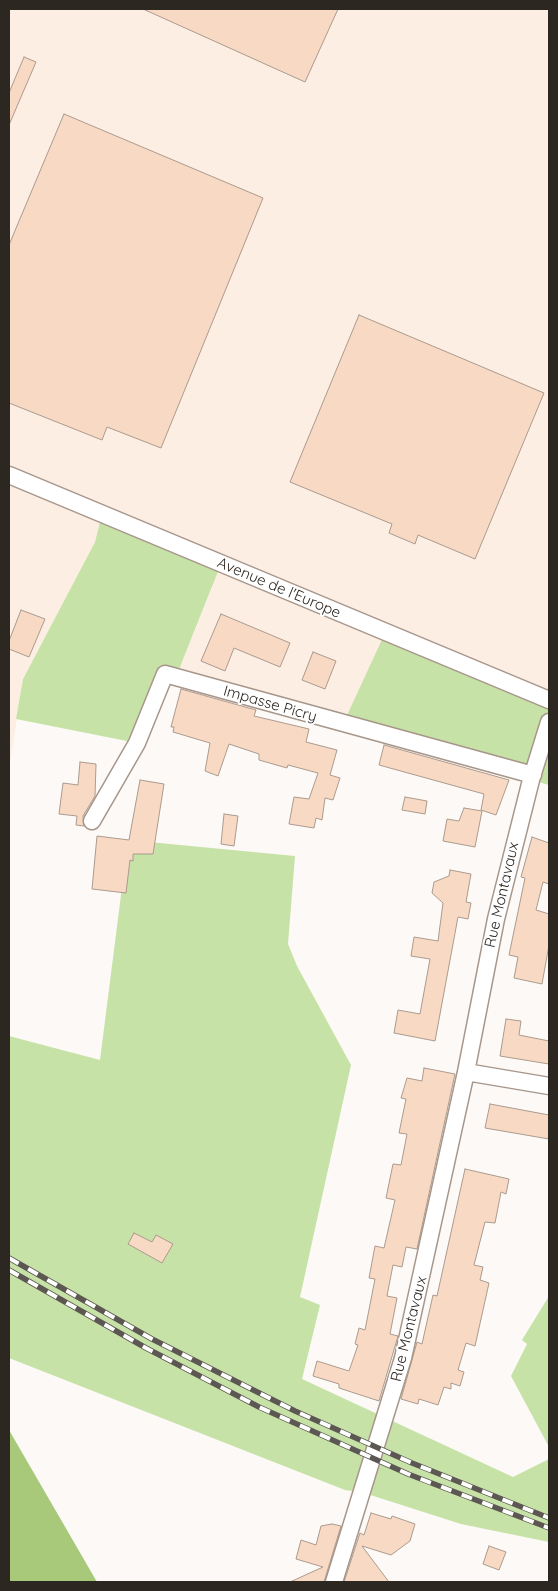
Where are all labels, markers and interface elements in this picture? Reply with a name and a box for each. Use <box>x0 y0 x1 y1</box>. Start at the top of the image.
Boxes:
street label: Avenue de l'Europe <box>215 554 343 622</box>
street label: Impasse Picry <box>221 682 319 726</box>
street label: Rue Montavaux <box>481 840 523 950</box>
street label: Rue Montavaux <box>387 1275 431 1383</box>

